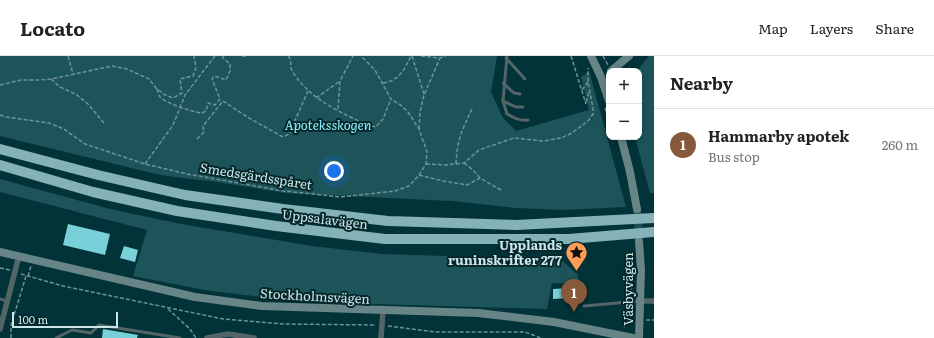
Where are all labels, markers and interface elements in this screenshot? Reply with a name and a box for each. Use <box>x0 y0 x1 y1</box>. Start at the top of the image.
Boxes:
text: Locato <box>20 14 85 42</box>
text: Map <box>758 18 788 38</box>
text: Layers <box>810 18 853 38</box>
text: Share <box>875 18 914 38</box>
map controls <box>606 68 642 140</box>
button: + <box>606 68 642 104</box>
text: Nearby <box>670 70 733 95</box>
button: − <box>606 104 642 140</box>
park label: Apoteksskogen <box>285 115 372 134</box>
text: Hammarby apotek <box>708 124 849 147</box>
text: 1 <box>680 135 686 154</box>
text: 260 m <box>882 135 918 154</box>
text: Bus stop <box>708 147 760 166</box>
street label: Smedsgärdsspåret <box>199 157 314 194</box>
your location <box>324 161 344 181</box>
street label: Uppsalavägen <box>281 204 370 233</box>
place label: Upplands runinskrifter 277 <box>448 235 563 269</box>
place icon: Upplands runinskrifter 277 <box>564 239 590 272</box>
street label: Väsbyvägen <box>618 252 637 326</box>
pin: 1 <box>561 279 587 312</box>
street label: Stockholmsvägen <box>260 283 371 308</box>
scale bar <box>12 310 118 329</box>
text: 100 m <box>18 311 48 327</box>

